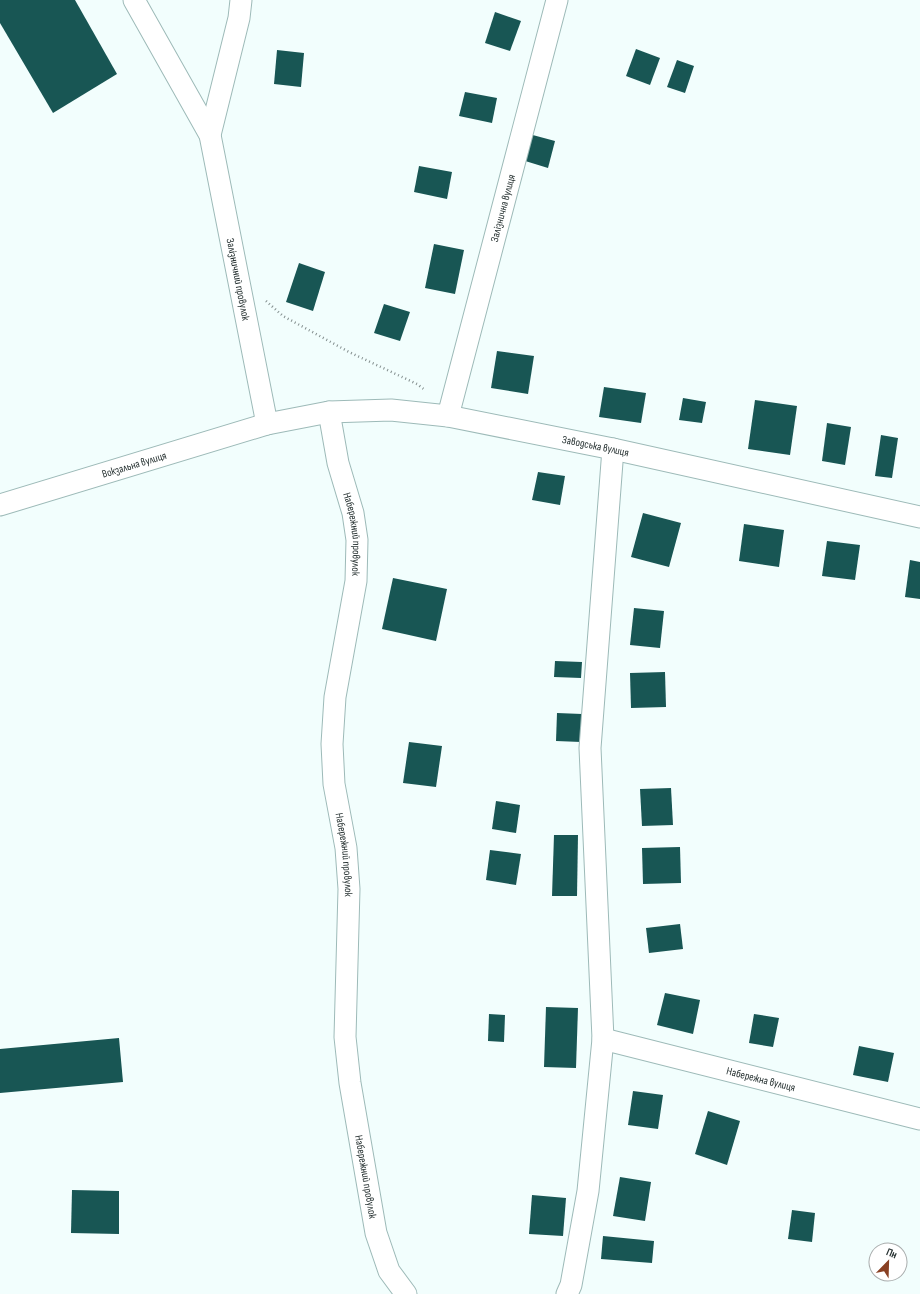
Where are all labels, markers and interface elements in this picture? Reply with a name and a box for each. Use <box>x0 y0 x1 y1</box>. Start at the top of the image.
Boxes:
street label: Залізнична вулиця <box>487 173 518 243</box>
street label: Залізничний провулок <box>224 237 253 322</box>
street label: Заводська вулиця <box>561 432 630 459</box>
street label: Вокзальна вулиця <box>100 448 168 480</box>
street label: Набережний провулок <box>341 491 364 577</box>
street label: Набережний провулок <box>333 812 356 898</box>
street label: Набережна вулиця <box>725 1064 797 1094</box>
street label: Набережний провулок <box>353 1134 380 1220</box>
north arrow <box>868 1242 908 1282</box>
text: Пн <box>884 1245 899 1261</box>

